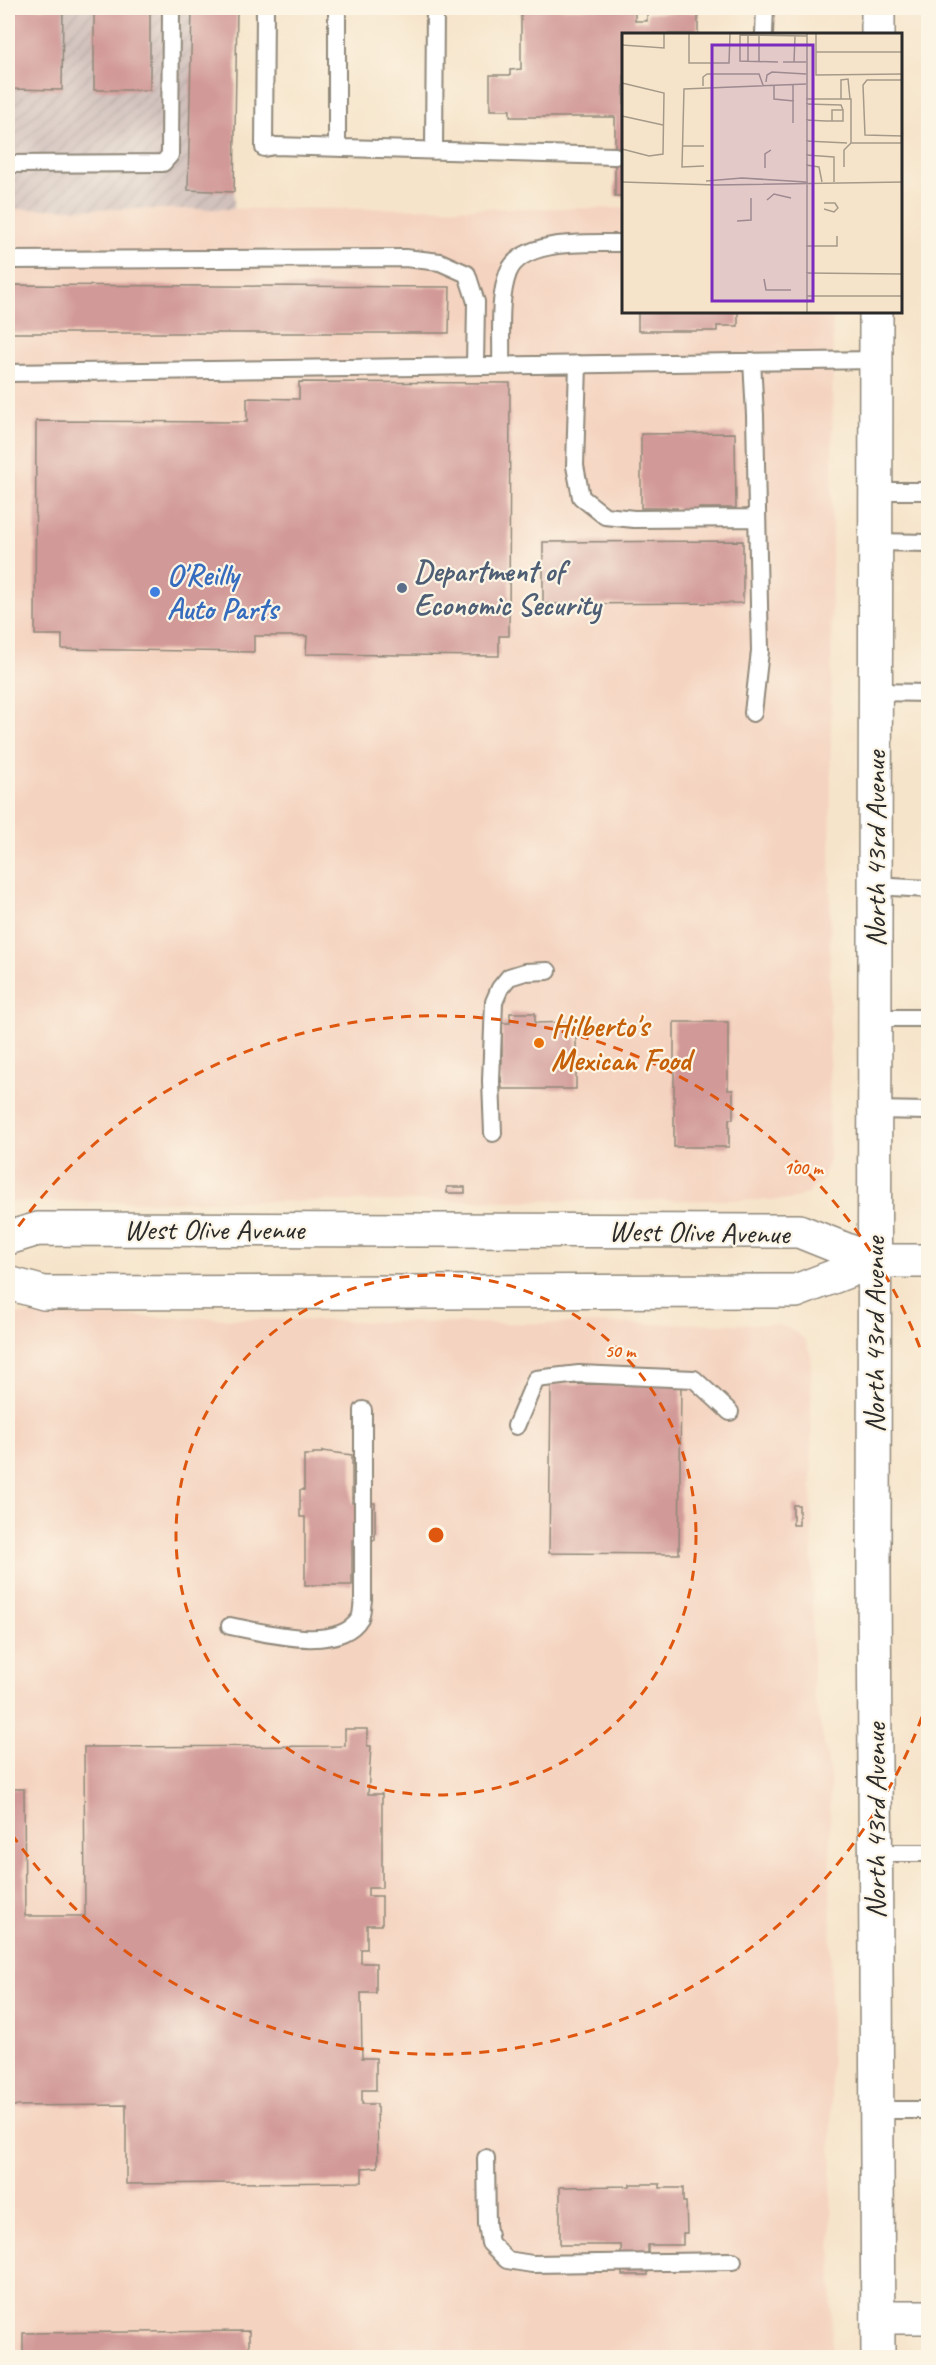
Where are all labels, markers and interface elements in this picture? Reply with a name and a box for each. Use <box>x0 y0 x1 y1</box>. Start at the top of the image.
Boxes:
inset map <box>622 33 903 314</box>
place label: Department of Economic Security <box>414 552 603 625</box>
place label: O'Reilly Auto Parts <box>167 556 281 628</box>
marker: Department of Economic Security <box>395 581 409 595</box>
marker: O'Reilly Auto Parts <box>148 585 162 599</box>
street label: North 43rd Avenue <box>856 749 894 947</box>
place label: Hilberto's Mexican Food <box>551 1007 696 1079</box>
marker: Hilberto's Mexican Food <box>532 1036 546 1050</box>
text: 100 m <box>784 1157 824 1179</box>
street label: West Olive Avenue <box>124 1210 307 1248</box>
street label: West Olive Avenue <box>608 1211 792 1253</box>
street label: North 43rd Avenue <box>855 1235 893 1433</box>
text: 50 m <box>605 1340 637 1362</box>
centre of rings <box>426 1525 446 1545</box>
street label: North 43rd Avenue <box>856 1721 894 1919</box>

